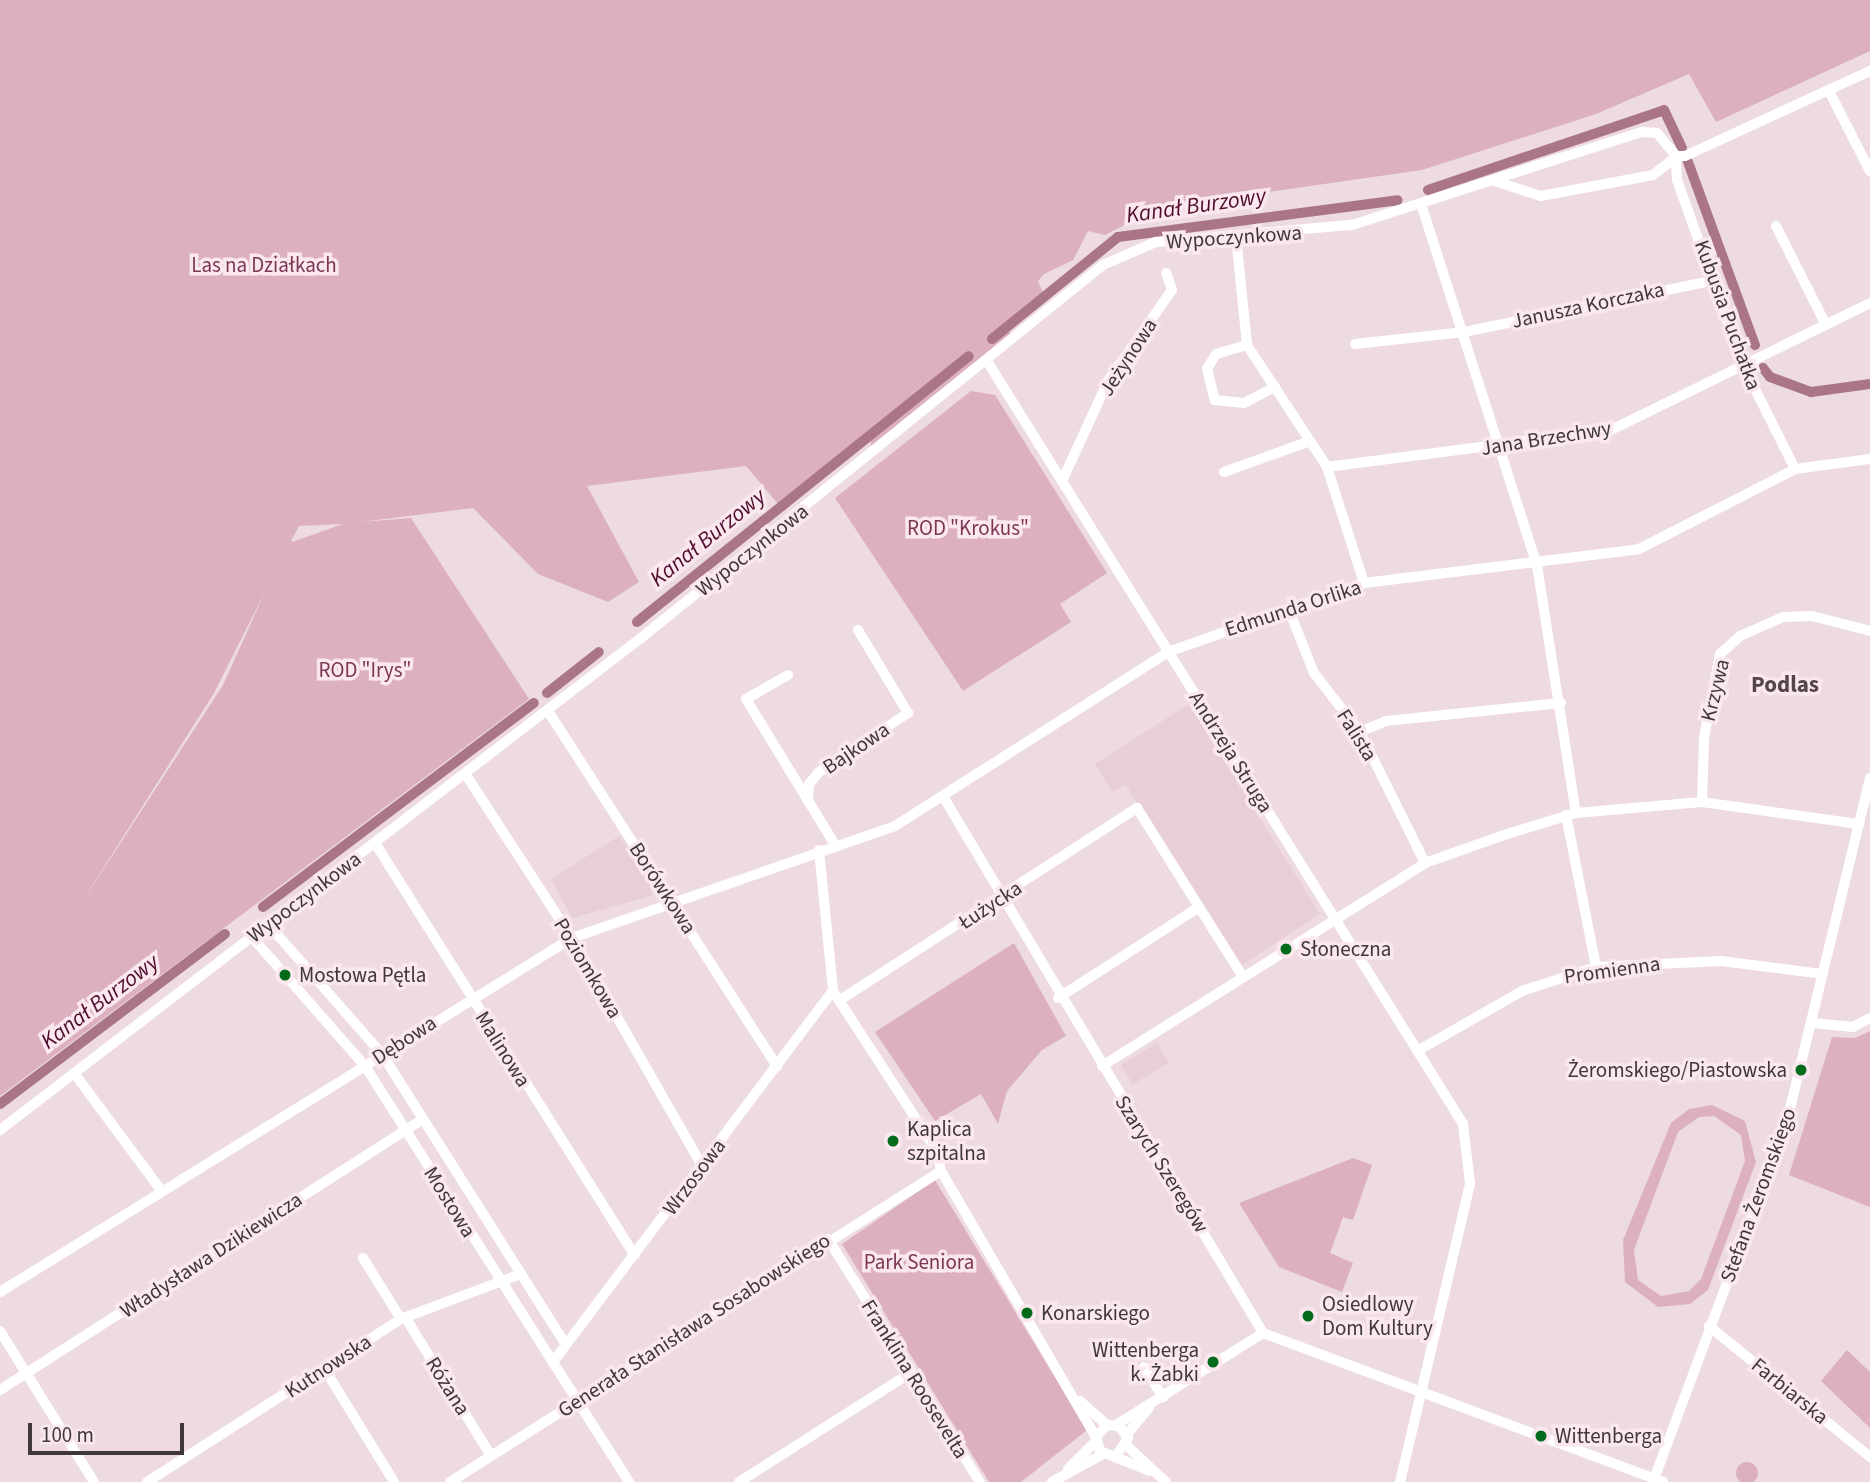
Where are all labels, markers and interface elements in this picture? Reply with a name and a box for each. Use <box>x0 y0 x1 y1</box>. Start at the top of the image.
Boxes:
water label: Kanał Burzowy <box>1124 183 1268 229</box>
street label: Wypoczynkowa <box>1165 220 1303 254</box>
street label: Kubusia Puchatka <box>1689 237 1767 393</box>
park label: Las na Działkach <box>191 252 337 278</box>
street label: Janusza Korczaka <box>1509 277 1667 333</box>
street label: Jeżynowa <box>1094 313 1162 401</box>
street label: Jana Brzechwy <box>1479 415 1613 461</box>
water label: Kanał Burzowy <box>645 483 771 593</box>
street label: Wypoczynkowa <box>691 498 813 602</box>
park label: ROD "Krokus" <box>907 515 1029 541</box>
street label: Edmunda Orlika <box>1222 574 1364 642</box>
street label: Krzywa <box>1695 656 1735 724</box>
park label: ROD "Irys" <box>319 657 411 683</box>
district label: Podlas <box>1751 671 1819 699</box>
street label: Andrzeja Struga <box>1184 687 1278 817</box>
street label: Falista <box>1331 704 1383 766</box>
street label: Bajkowa <box>818 717 894 779</box>
street label: Borówkowa <box>624 838 702 938</box>
street label: Wypoczynkowa <box>242 846 366 948</box>
street label: Łużycka <box>954 875 1026 935</box>
street label: Poziomkowa <box>548 913 628 1023</box>
place label: Słoneczna <box>1300 936 1391 962</box>
marker: Słoneczna <box>1278 941 1294 957</box>
water label: Kanał Burzowy <box>36 949 164 1055</box>
street label: Promienna <box>1562 951 1662 989</box>
place label: Mostowa Pętla <box>299 962 426 988</box>
marker: Mostowa Pętla <box>277 967 293 983</box>
street label: Malinowa <box>470 1006 536 1092</box>
street label: Dębowa <box>367 1010 441 1070</box>
place label: Żeromskiego/Piastowska <box>1567 1057 1787 1083</box>
marker: Żeromskiego/Piastowska <box>1793 1062 1809 1078</box>
street label: Szarych Szeregów <box>1110 1091 1214 1237</box>
street label: Stefana Żeromskiego <box>1715 1104 1801 1286</box>
place label: Kaplica szpitalna <box>907 1116 986 1166</box>
marker: Kaplica szpitalna <box>885 1133 901 1149</box>
street label: Wrzosowa <box>657 1134 731 1220</box>
street label: Mostowa <box>418 1162 482 1242</box>
street label: Władysława Dzikiewicza <box>115 1187 307 1323</box>
street label: Generała Stanisława Sosabowskiego <box>553 1227 835 1423</box>
park label: Park Seniora <box>864 1249 974 1275</box>
place label: Osiedlowy Dom Kultury <box>1322 1291 1433 1341</box>
street label: Franklina Roosevelta <box>856 1295 974 1463</box>
place label: Konarskiego <box>1041 1300 1150 1326</box>
marker: Konarskiego <box>1019 1305 1035 1321</box>
marker: Osiedlowy Dom Kultury <box>1300 1308 1316 1324</box>
street label: Kutnowska <box>280 1329 376 1403</box>
place label: Wittenberga k. Żabki <box>1092 1337 1199 1387</box>
street label: Różana <box>420 1352 476 1420</box>
street label: Farbiarska <box>1746 1352 1834 1430</box>
marker: Wittenberga k. Żabki <box>1205 1354 1221 1370</box>
scale bar <box>32 1408 187 1452</box>
text: 100 m <box>41 1420 94 1450</box>
place label: Wittenberga <box>1555 1423 1662 1449</box>
marker: Wittenberga <box>1533 1428 1549 1444</box>

